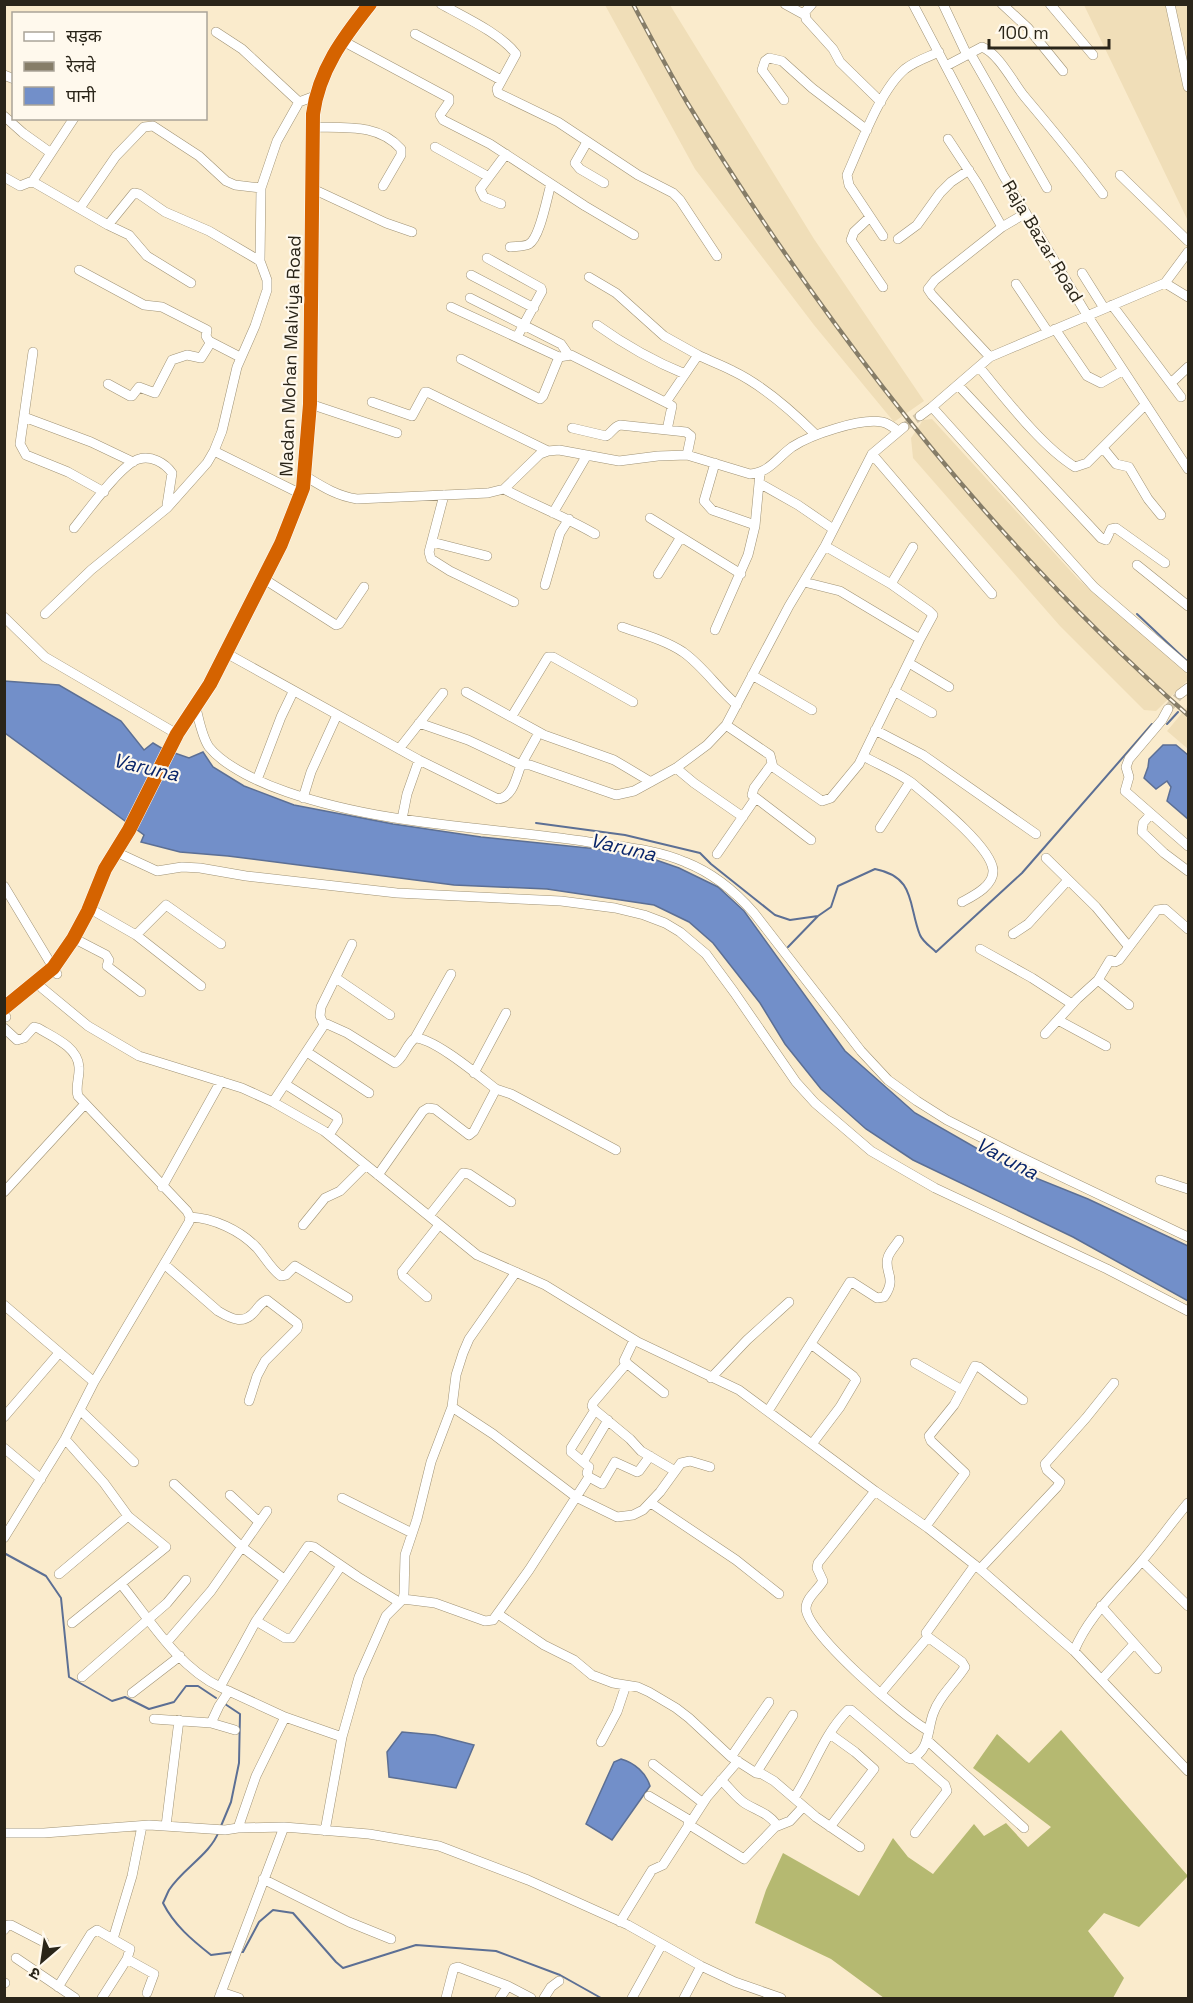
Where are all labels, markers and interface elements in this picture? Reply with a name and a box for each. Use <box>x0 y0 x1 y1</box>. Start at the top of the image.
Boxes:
legend <box>12 12 207 120</box>
scale bar <box>989 12 1109 50</box>
text: 100 m <box>998 21 1049 44</box>
text: सड़क <box>66 24 103 47</box>
text: रेलवे <box>65 54 97 77</box>
text: पानी <box>66 84 96 107</box>
street label: Raja Bazar Road <box>997 176 1089 306</box>
street label: Madan Mohan Malviya Road <box>274 235 306 477</box>
water label: Varuna <box>111 747 182 787</box>
water label: Varuna <box>588 827 659 867</box>
water label: Varuna <box>971 1131 1043 1185</box>
north arrow <box>12 1931 72 1991</box>
text: उ <box>25 1962 44 1985</box>

